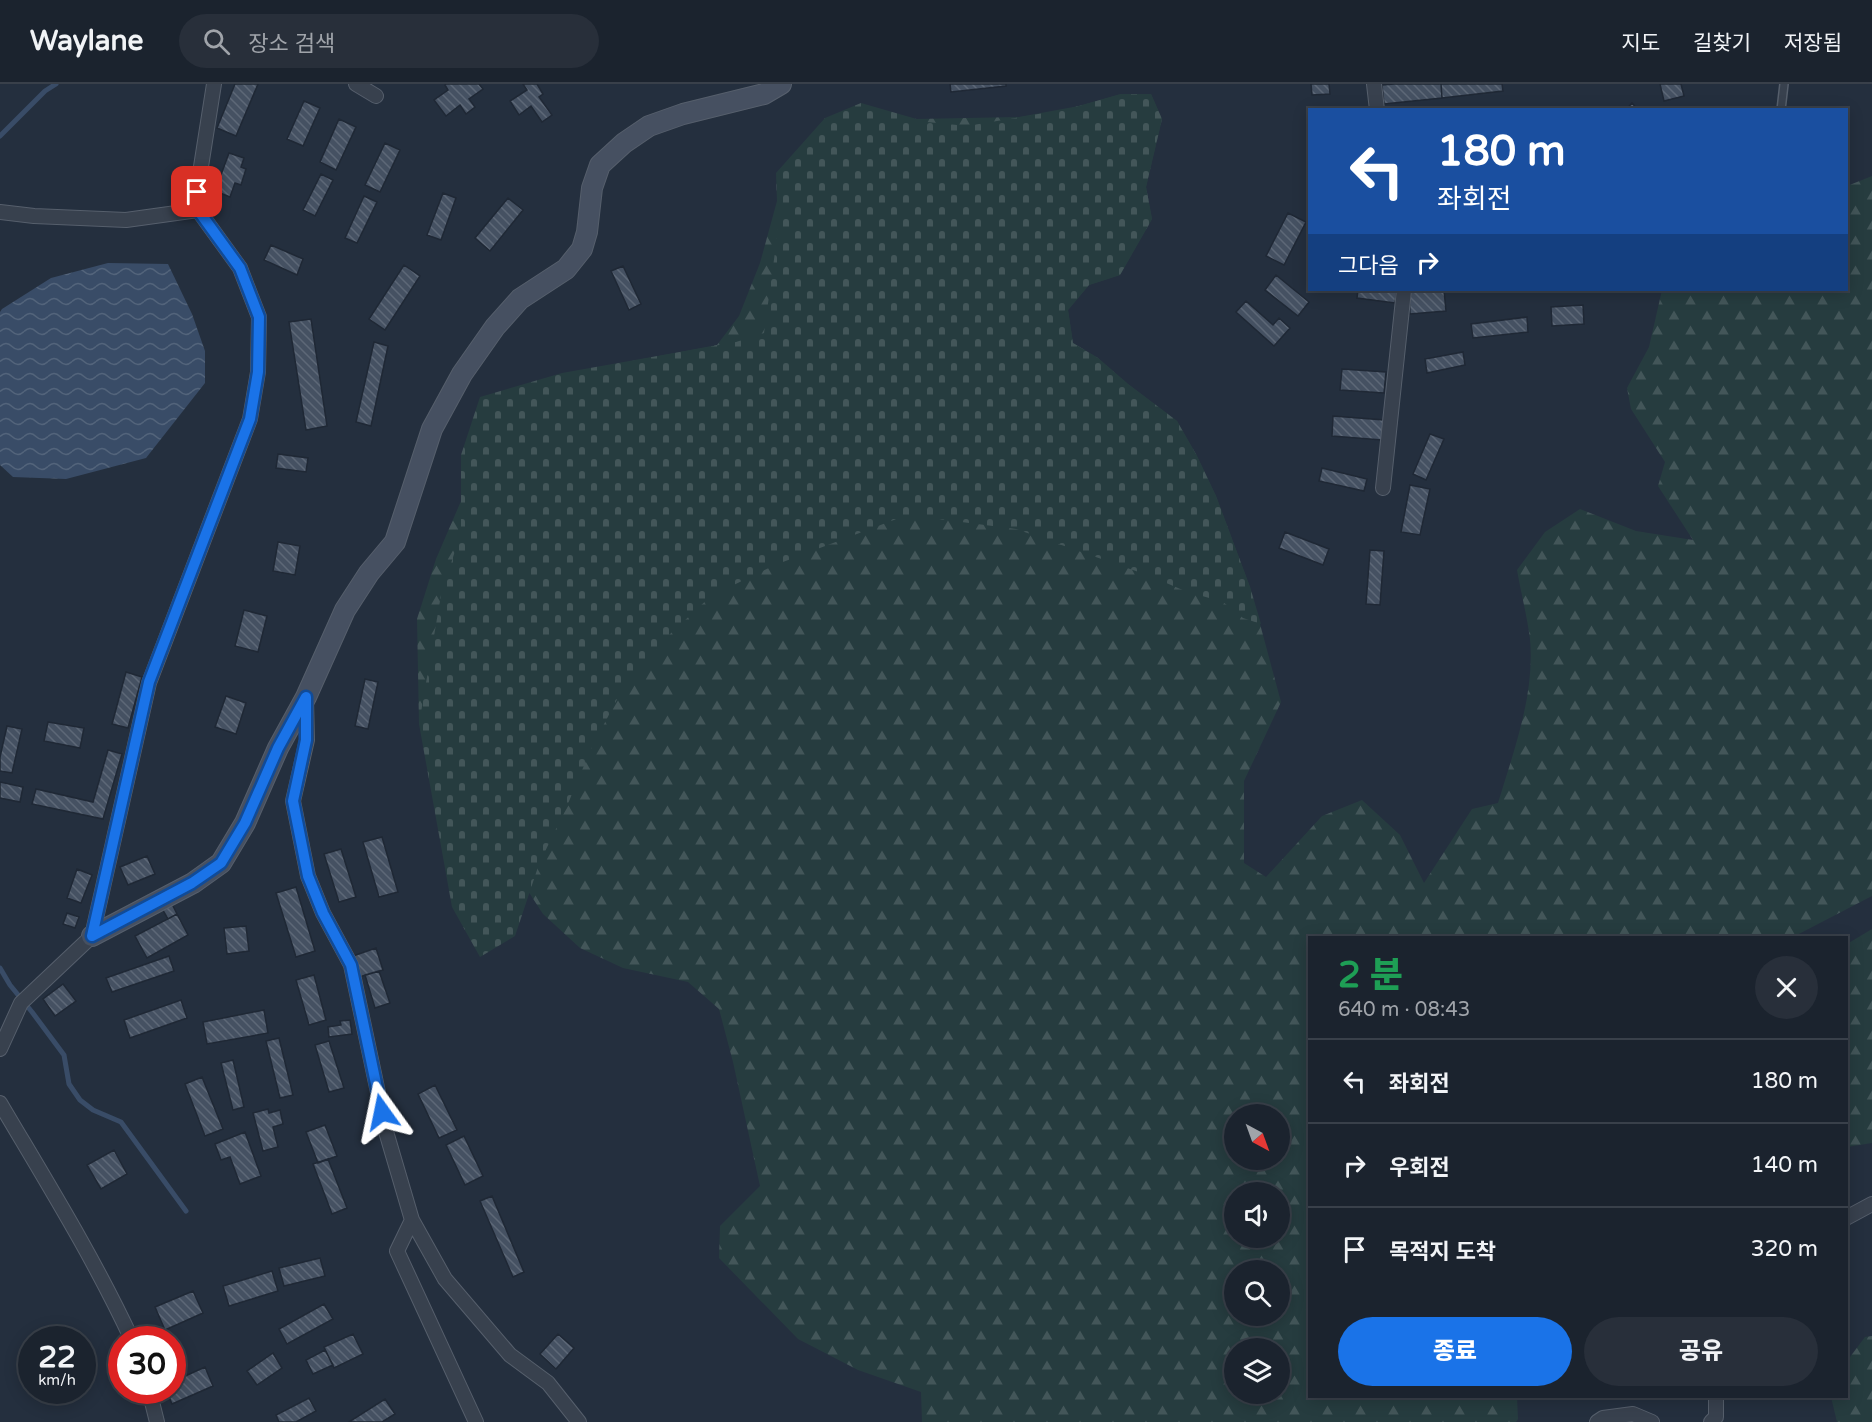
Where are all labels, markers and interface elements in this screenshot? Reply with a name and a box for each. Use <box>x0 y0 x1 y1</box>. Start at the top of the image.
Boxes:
search box <box>179 14 599 68</box>
text: Waylane <box>30 24 143 58</box>
icon: search <box>200 25 233 58</box>
text: 장소 검색 <box>248 31 335 57</box>
text: 지도 <box>1621 31 1660 56</box>
text: 길찾기 <box>1693 31 1751 56</box>
text: 저장됨 <box>1784 31 1842 56</box>
text: 180 m <box>1437 126 1566 177</box>
icon: left <box>1338 132 1416 210</box>
pin <box>171 166 222 217</box>
icon: arrive <box>180 175 213 208</box>
text: 좌회전 <box>1437 183 1512 216</box>
icon: right <box>1411 246 1444 279</box>
text: 그다음 <box>1338 253 1399 279</box>
text: 2 분 <box>1338 954 1403 997</box>
button: close <box>1755 956 1818 1019</box>
text: 640 m · 08:43 <box>1338 998 1470 1022</box>
icon: left <box>1338 1065 1371 1098</box>
text: 180 m <box>1751 1068 1818 1094</box>
text: 좌회전 <box>1389 1071 1450 1097</box>
position arrow <box>350 1080 414 1144</box>
north arrow <box>1224 1104 1290 1170</box>
map controls <box>1224 1104 1290 1404</box>
icon: right <box>1338 1149 1371 1182</box>
text: 140 m <box>1751 1152 1818 1178</box>
text: 우회전 <box>1389 1155 1450 1181</box>
button: sound <box>1224 1182 1290 1248</box>
icon: arrive <box>1338 1233 1371 1266</box>
text: 320 m <box>1751 1236 1818 1262</box>
text: 목적지 도착 <box>1389 1239 1496 1265</box>
button: search <box>1224 1260 1290 1326</box>
button: 종료 <box>1338 1317 1572 1386</box>
button: 공유 <box>1584 1317 1818 1386</box>
speed limit sign: 30 <box>108 1326 186 1404</box>
button: layers <box>1224 1338 1290 1404</box>
text: 22 <box>38 1339 76 1376</box>
text: km/h <box>38 1371 76 1389</box>

